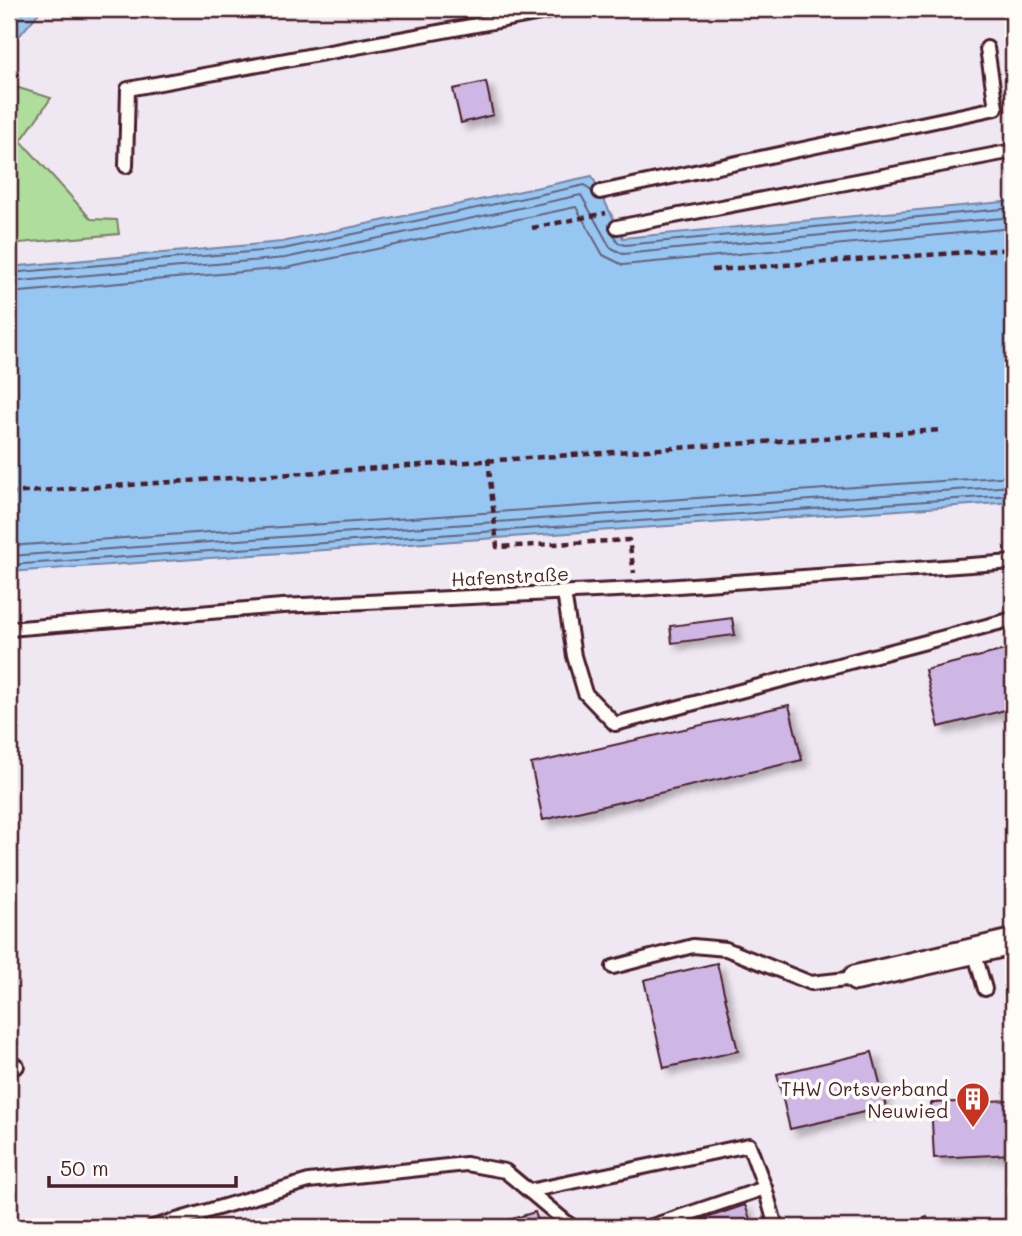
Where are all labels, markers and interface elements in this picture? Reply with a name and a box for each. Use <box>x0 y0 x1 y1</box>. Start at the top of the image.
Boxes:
street label: Hafenstraße <box>451 560 569 592</box>
place label: THW Ortsverband Neuwied <box>781 1076 948 1123</box>
building icon: THW Ortsverband Neuwied <box>954 1080 992 1129</box>
scale bar <box>49 1145 236 1189</box>
text: 50 m <box>60 1154 109 1181</box>

